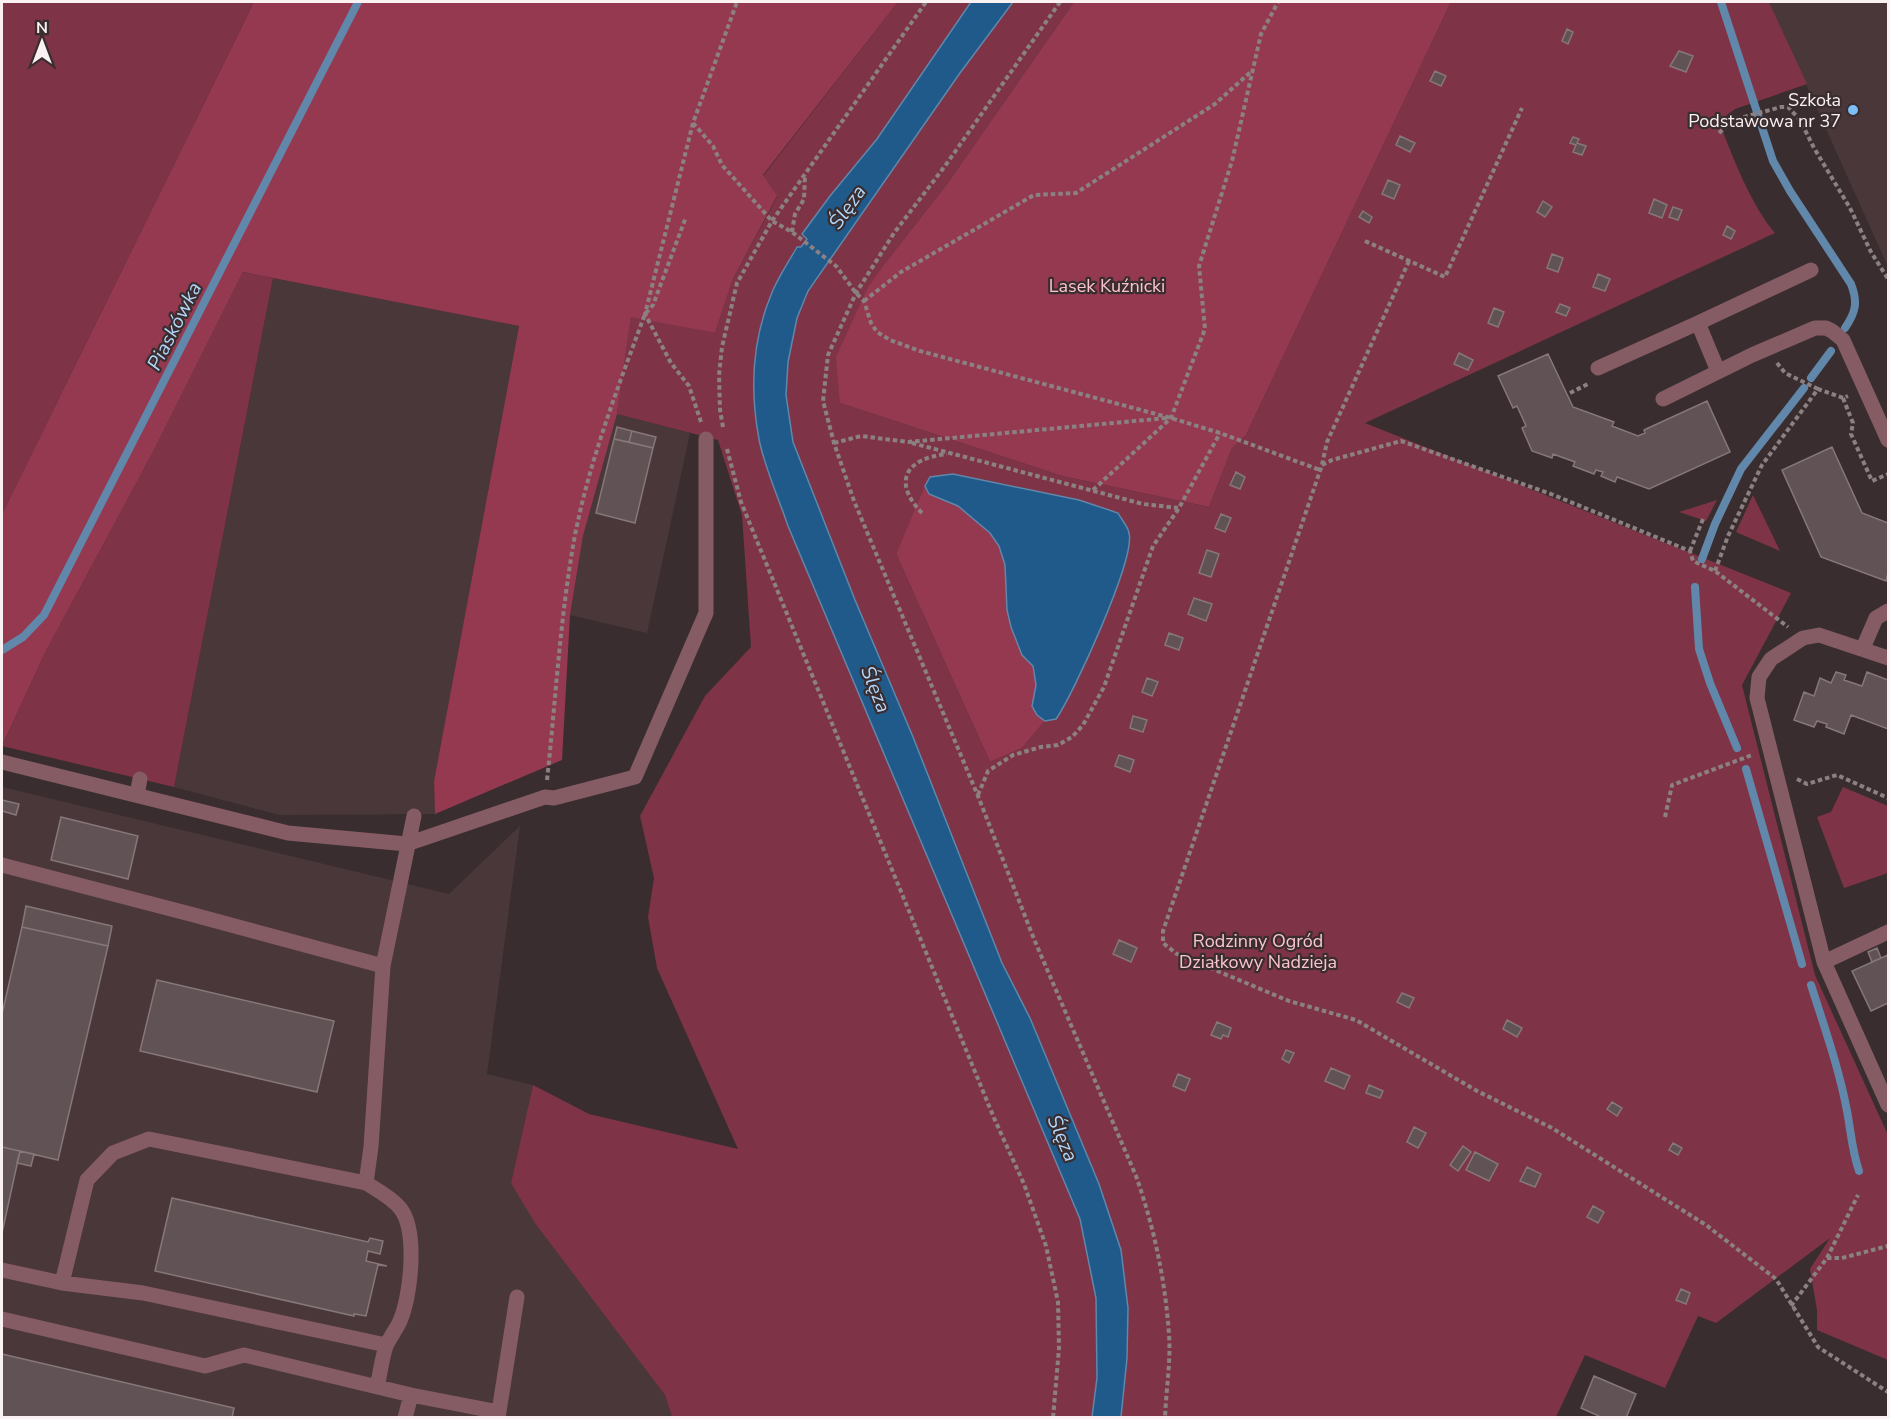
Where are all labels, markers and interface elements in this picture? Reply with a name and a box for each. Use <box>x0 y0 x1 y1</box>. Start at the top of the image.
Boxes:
north arrow <box>12 12 72 72</box>
text: N <box>36 17 48 39</box>
place label: Szkoła Podstawowa nr 37 <box>1688 88 1841 133</box>
marker: Szkoła Podstawowa nr 37 <box>1846 103 1860 117</box>
water label: Ślęza <box>822 180 872 235</box>
park label: Lasek Kuźnicki <box>1049 274 1165 298</box>
water label: Piaskówka <box>141 278 208 375</box>
water label: Ślęza <box>854 662 897 717</box>
park label: Rodzinny Ogród Działkowy Nadzieja <box>1179 929 1337 974</box>
water label: Ślęza <box>1041 1111 1084 1166</box>

